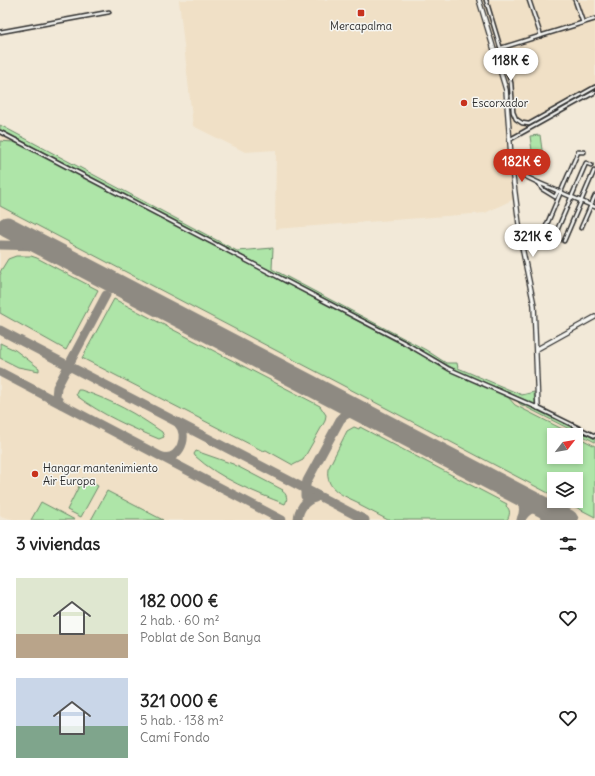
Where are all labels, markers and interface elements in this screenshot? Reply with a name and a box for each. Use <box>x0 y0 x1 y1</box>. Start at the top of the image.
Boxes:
marker: Mercapalma <box>356 8 366 18</box>
place label: Mercapalma <box>330 19 392 33</box>
pin: 118K € <box>478 48 544 82</box>
text: 118K € <box>492 52 530 69</box>
place label: Escorxador <box>472 96 529 110</box>
marker: Escorxador <box>459 98 469 108</box>
pin: 182K € <box>489 149 555 183</box>
text: 182K € <box>502 153 542 170</box>
pin: 321K € <box>500 224 566 258</box>
text: 321K € <box>513 228 553 245</box>
north arrow <box>547 428 583 464</box>
map controls <box>547 428 583 508</box>
place label: Hangar mantenimiento Air Europa <box>43 461 158 488</box>
marker: Hangar mantenimiento Air Europa <box>30 469 40 479</box>
button: layers <box>547 472 583 508</box>
text: 3 viviendas <box>16 533 100 555</box>
icon: filters <box>557 533 579 555</box>
text: 182 000 € <box>140 590 218 612</box>
icon: home <box>48 594 96 642</box>
icon: heart <box>557 607 579 629</box>
text: 2 hab. · 60 m² <box>140 612 220 629</box>
text: Poblat de Son Banya <box>140 629 261 646</box>
text: 321 000 € <box>140 690 218 712</box>
icon: home <box>48 694 96 742</box>
icon: heart <box>557 707 579 729</box>
text: 5 hab. · 138 m² <box>140 712 224 729</box>
text: Camí Fondo <box>140 729 210 746</box>

